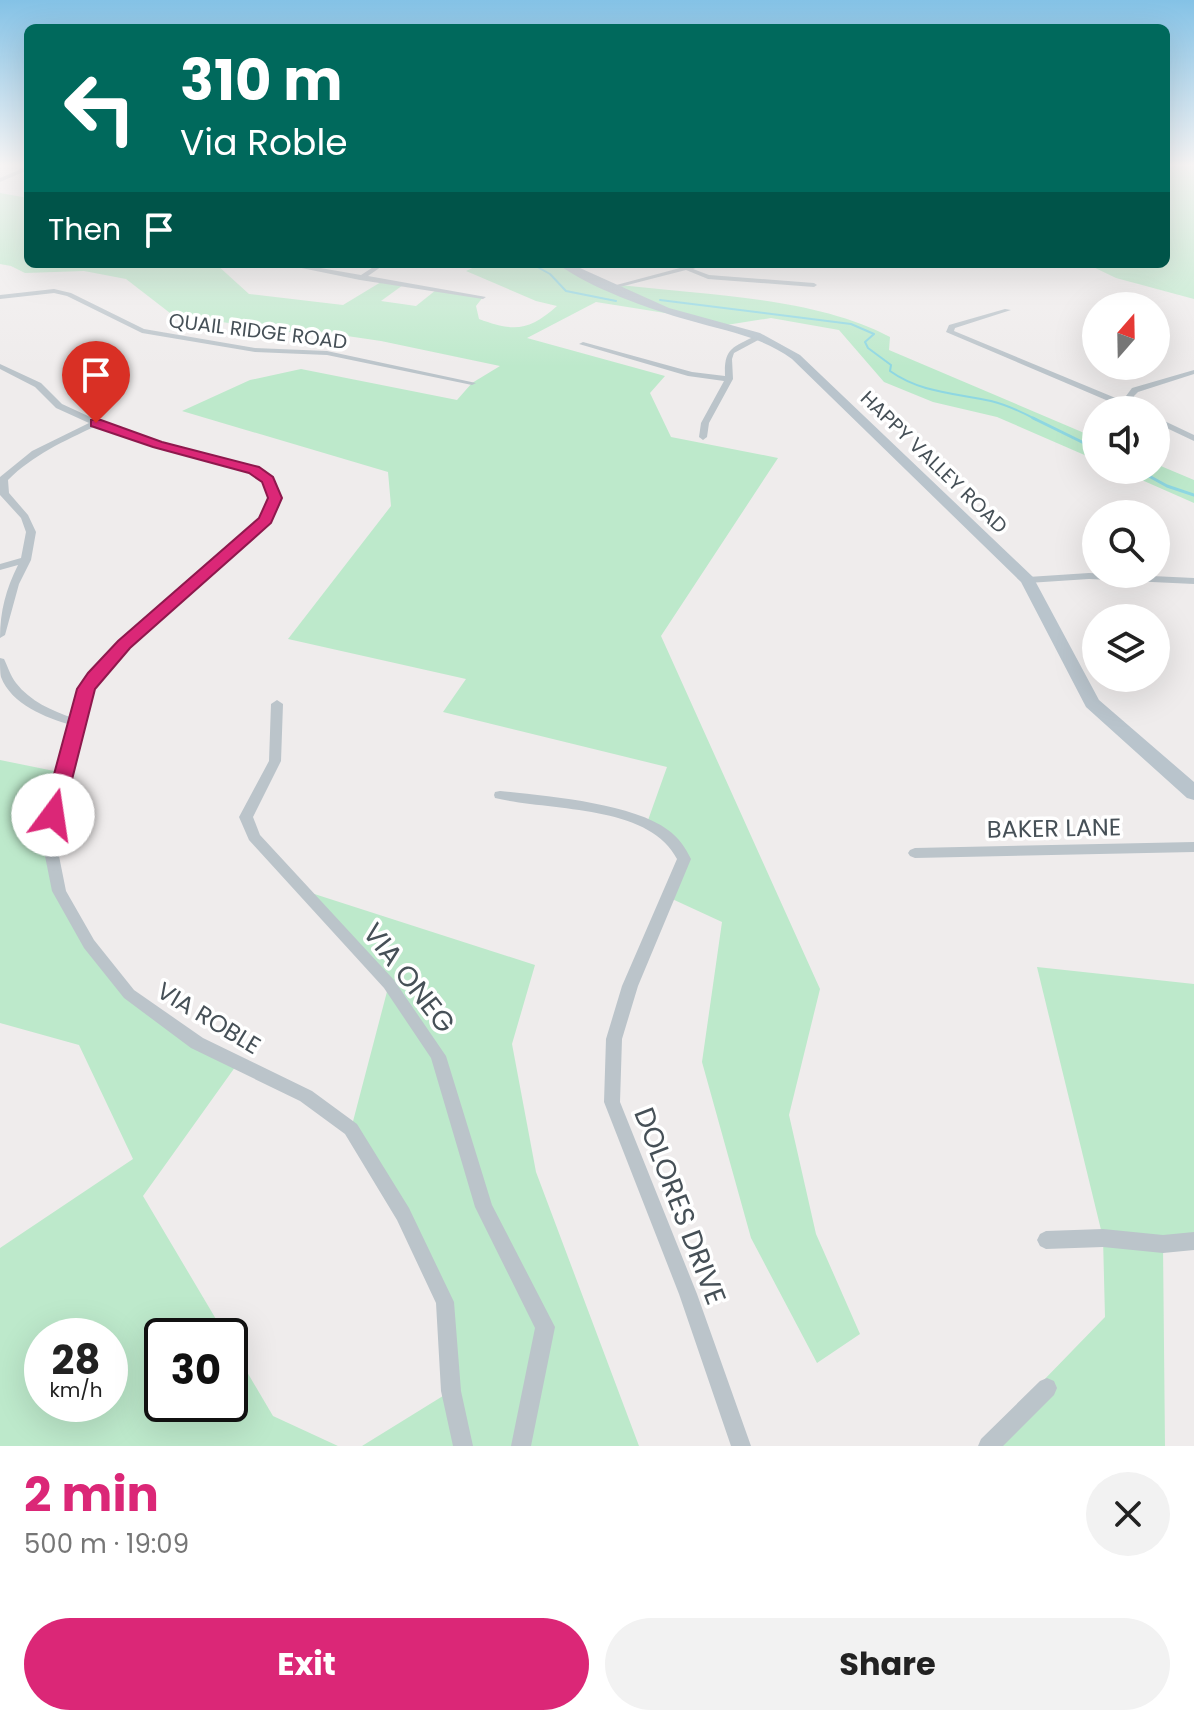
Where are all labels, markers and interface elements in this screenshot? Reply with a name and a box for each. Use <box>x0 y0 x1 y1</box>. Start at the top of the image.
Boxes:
text: 310 m <box>180 41 343 120</box>
icon: left <box>48 56 152 160</box>
text: Via Roble <box>180 117 348 168</box>
text: Then <box>48 208 121 251</box>
icon: arrive <box>137 208 181 252</box>
north arrow <box>1082 292 1170 380</box>
map controls <box>1082 292 1170 692</box>
street label: QUAIL RIDGE ROAD <box>167 306 349 356</box>
pin <box>62 341 130 423</box>
icon: arrive <box>74 353 118 397</box>
street label: HAPPY VALLEY ROAD <box>854 384 1014 540</box>
button: sound <box>1082 396 1170 484</box>
button: search <box>1082 500 1170 588</box>
button: layers <box>1082 604 1170 692</box>
position arrow <box>11.0 773 95.0 857</box>
street label: BAKER LANE <box>987 810 1121 846</box>
street label: VIA ONEG <box>354 915 464 1041</box>
street label: VIA ROBLE <box>151 974 267 1062</box>
street label: DOLORES DRIVE <box>624 1102 736 1310</box>
speed limit sign: 30 <box>144 1318 248 1422</box>
text: 28 <box>52 1332 100 1388</box>
text: km/h <box>49 1376 103 1404</box>
text: 2 min <box>24 1461 159 1528</box>
button: close <box>1086 1472 1170 1556</box>
text: 500 m · 19:09 <box>24 1526 189 1562</box>
button: Exit <box>24 1618 589 1710</box>
button: Share <box>605 1618 1170 1710</box>

